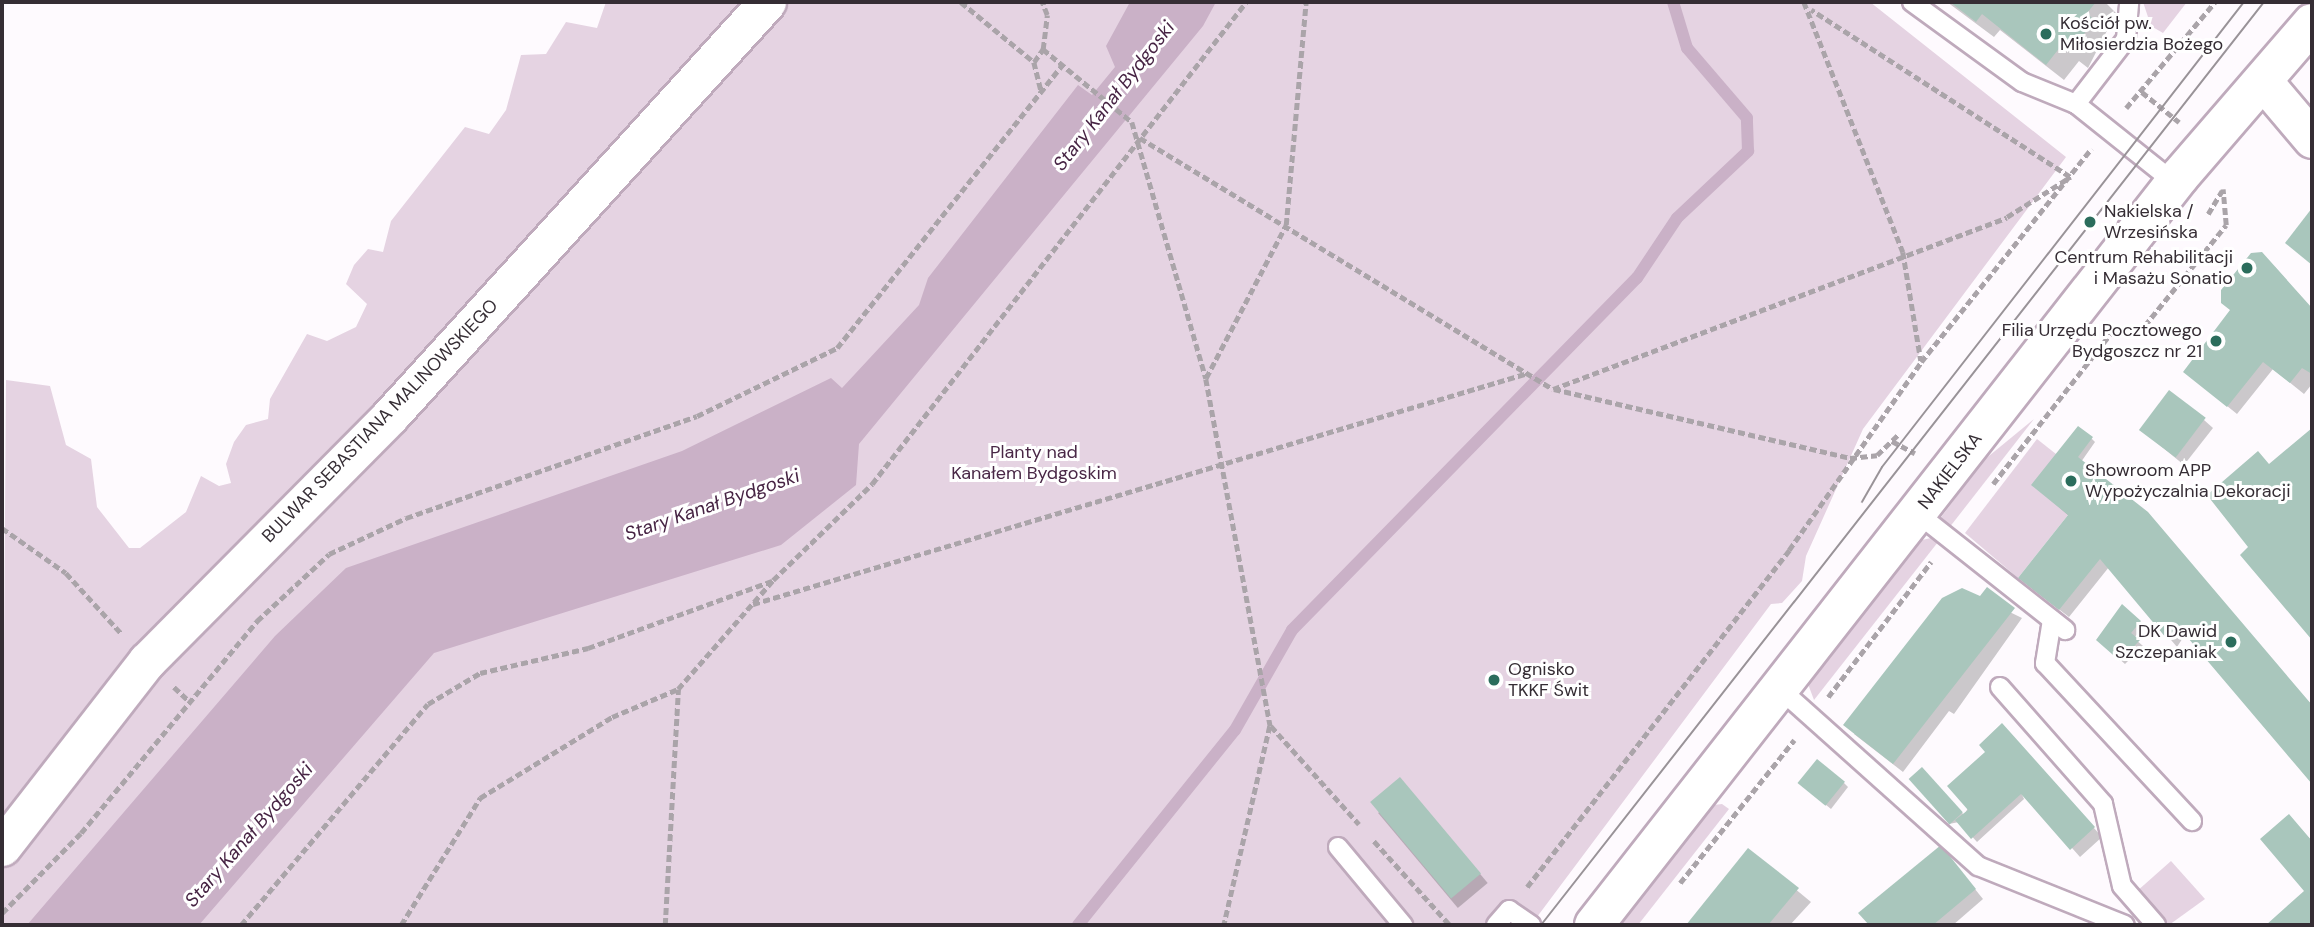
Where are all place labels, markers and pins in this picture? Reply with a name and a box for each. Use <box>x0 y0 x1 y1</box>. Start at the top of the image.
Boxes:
place label: Kościół pw. Miłosierdzia Bożego <box>2060 13 2223 56</box>
marker: Kościół pw. Miłosierdzia Bożego <box>2038 26 2054 42</box>
place label: Nakielska / Wrzesińska <box>2104 201 2198 244</box>
marker: Nakielska / Wrzesińska <box>2082 214 2098 230</box>
place label: Centrum Rehabilitacji i Masażu Sonatio <box>2054 247 2233 290</box>
marker: Centrum Rehabilitacji i Masażu Sonatio <box>2239 260 2255 276</box>
place label: Filia Urzędu Pocztowego Bydgoszcz nr 21 <box>2002 320 2202 362</box>
marker: Filia Urzędu Pocztowego Bydgoszcz nr 21 <box>2208 333 2224 349</box>
place label: Showroom APP Wypożyczalnia Dekoracji <box>2085 460 2291 503</box>
marker: Showroom APP Wypożyczalnia Dekoracji <box>2063 473 2079 489</box>
place label: DK Dawid Szczepaniak <box>2115 621 2217 664</box>
marker: DK Dawid Szczepaniak <box>2223 634 2239 650</box>
place label: Ognisko TKKF Świt <box>1508 659 1589 702</box>
marker: Ognisko TKKF Świt <box>1486 672 1502 688</box>

